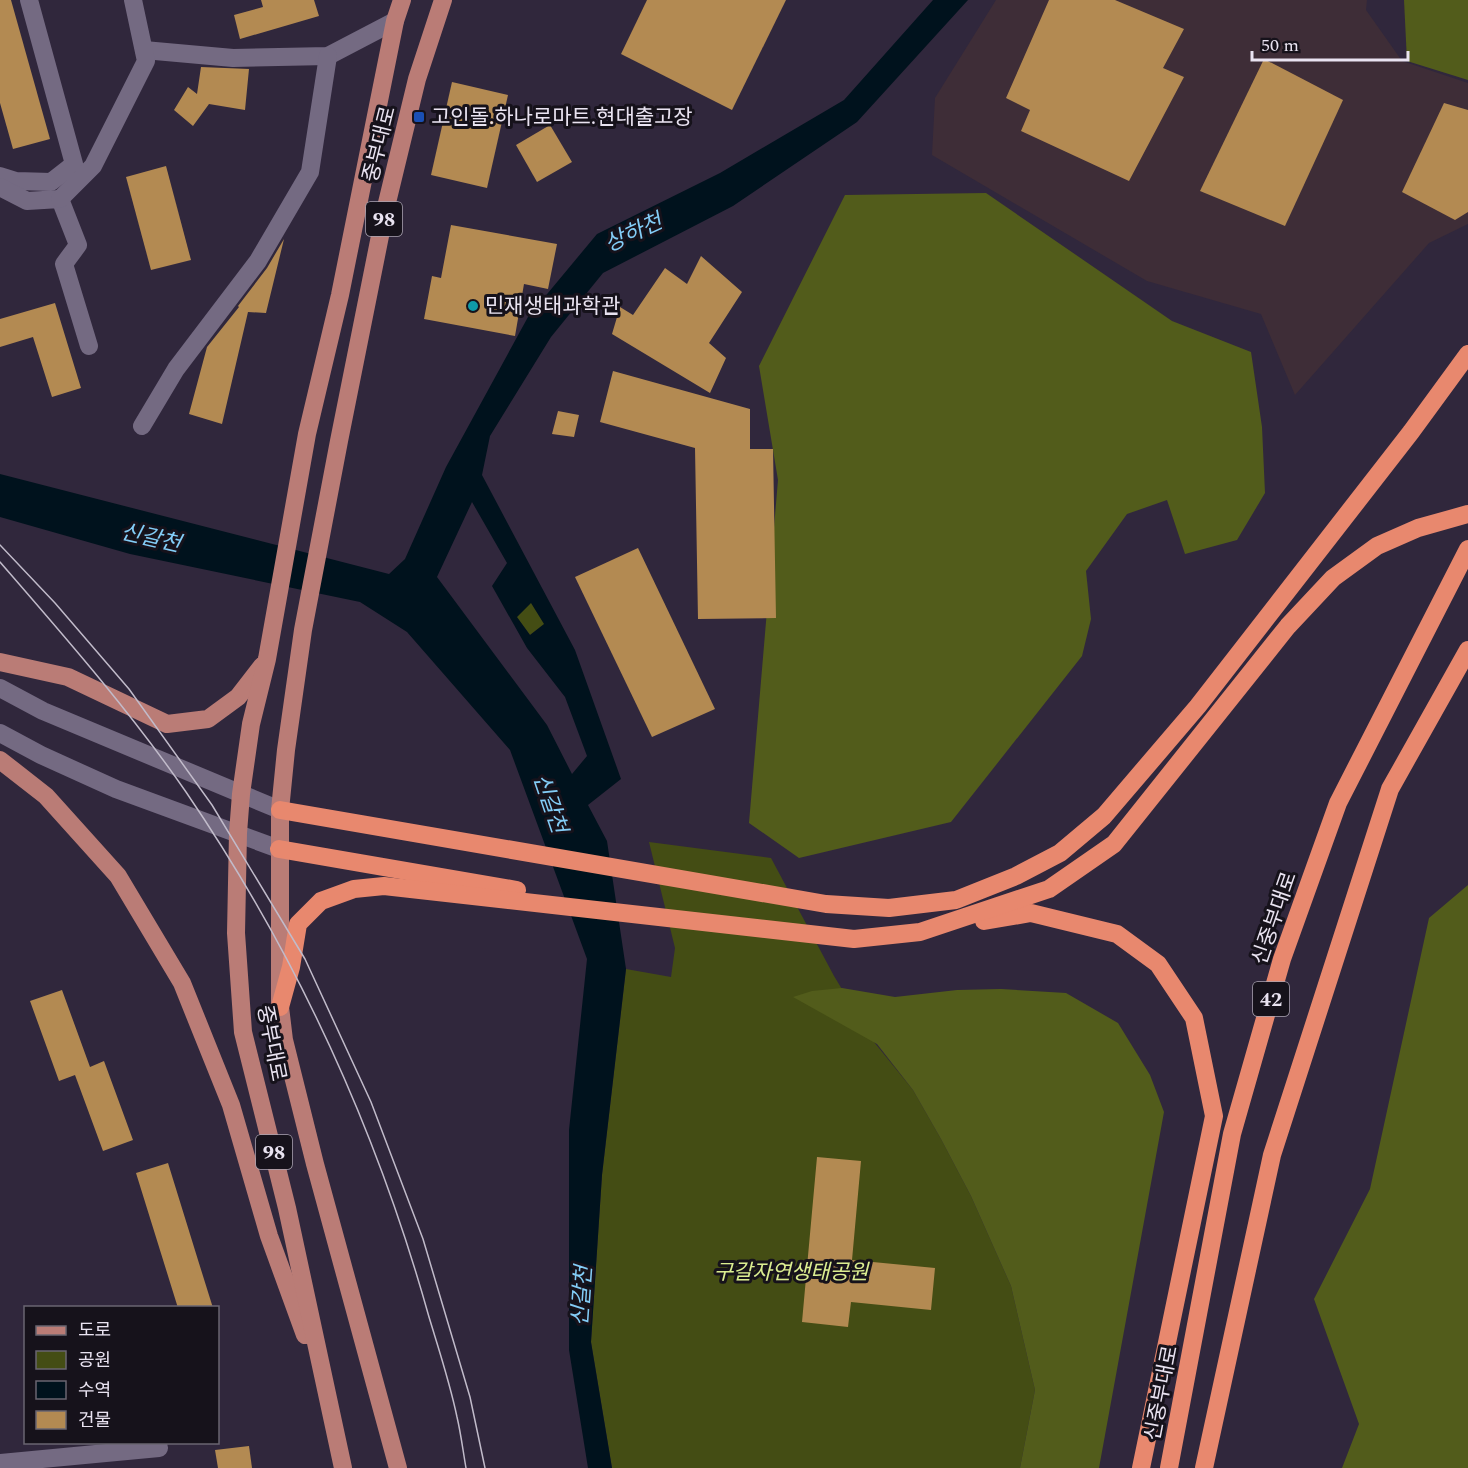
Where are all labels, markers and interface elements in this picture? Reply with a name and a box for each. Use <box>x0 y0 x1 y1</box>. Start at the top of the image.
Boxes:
scale bar <box>1252 24 1408 62</box>
text: 50 m <box>1261 32 1299 59</box>
place label: 고인돌.하나로마트.현대출고장 <box>431 102 693 134</box>
street label: 중부대로 <box>355 103 405 186</box>
marker: 고인돌.하나로마트.현대출고장 <box>412 110 426 124</box>
road number: 98 <box>366 202 402 236</box>
water label: 상하천 <box>599 204 671 261</box>
place label: 민재생태과학관 <box>485 291 620 323</box>
marker: 민재생태과학관 <box>466 299 480 313</box>
water label: 신갈천 <box>117 516 187 562</box>
water label: 신갈천 <box>524 769 576 840</box>
street label: 신중부대로 <box>1244 867 1306 969</box>
road number: 42 <box>1253 982 1289 1016</box>
street label: 중부대로 <box>248 1002 294 1084</box>
road number: 98 <box>256 1135 292 1169</box>
park label: 구갈자연생태공원 <box>714 1257 870 1289</box>
water label: 신갈천 <box>564 1262 601 1328</box>
legend <box>24 1306 219 1444</box>
text: 도로 <box>78 1317 111 1344</box>
street label: 신중부대로 <box>1137 1343 1187 1444</box>
text: 공원 <box>78 1347 111 1374</box>
text: 수역 <box>78 1377 111 1404</box>
text: 건물 <box>78 1407 111 1434</box>

